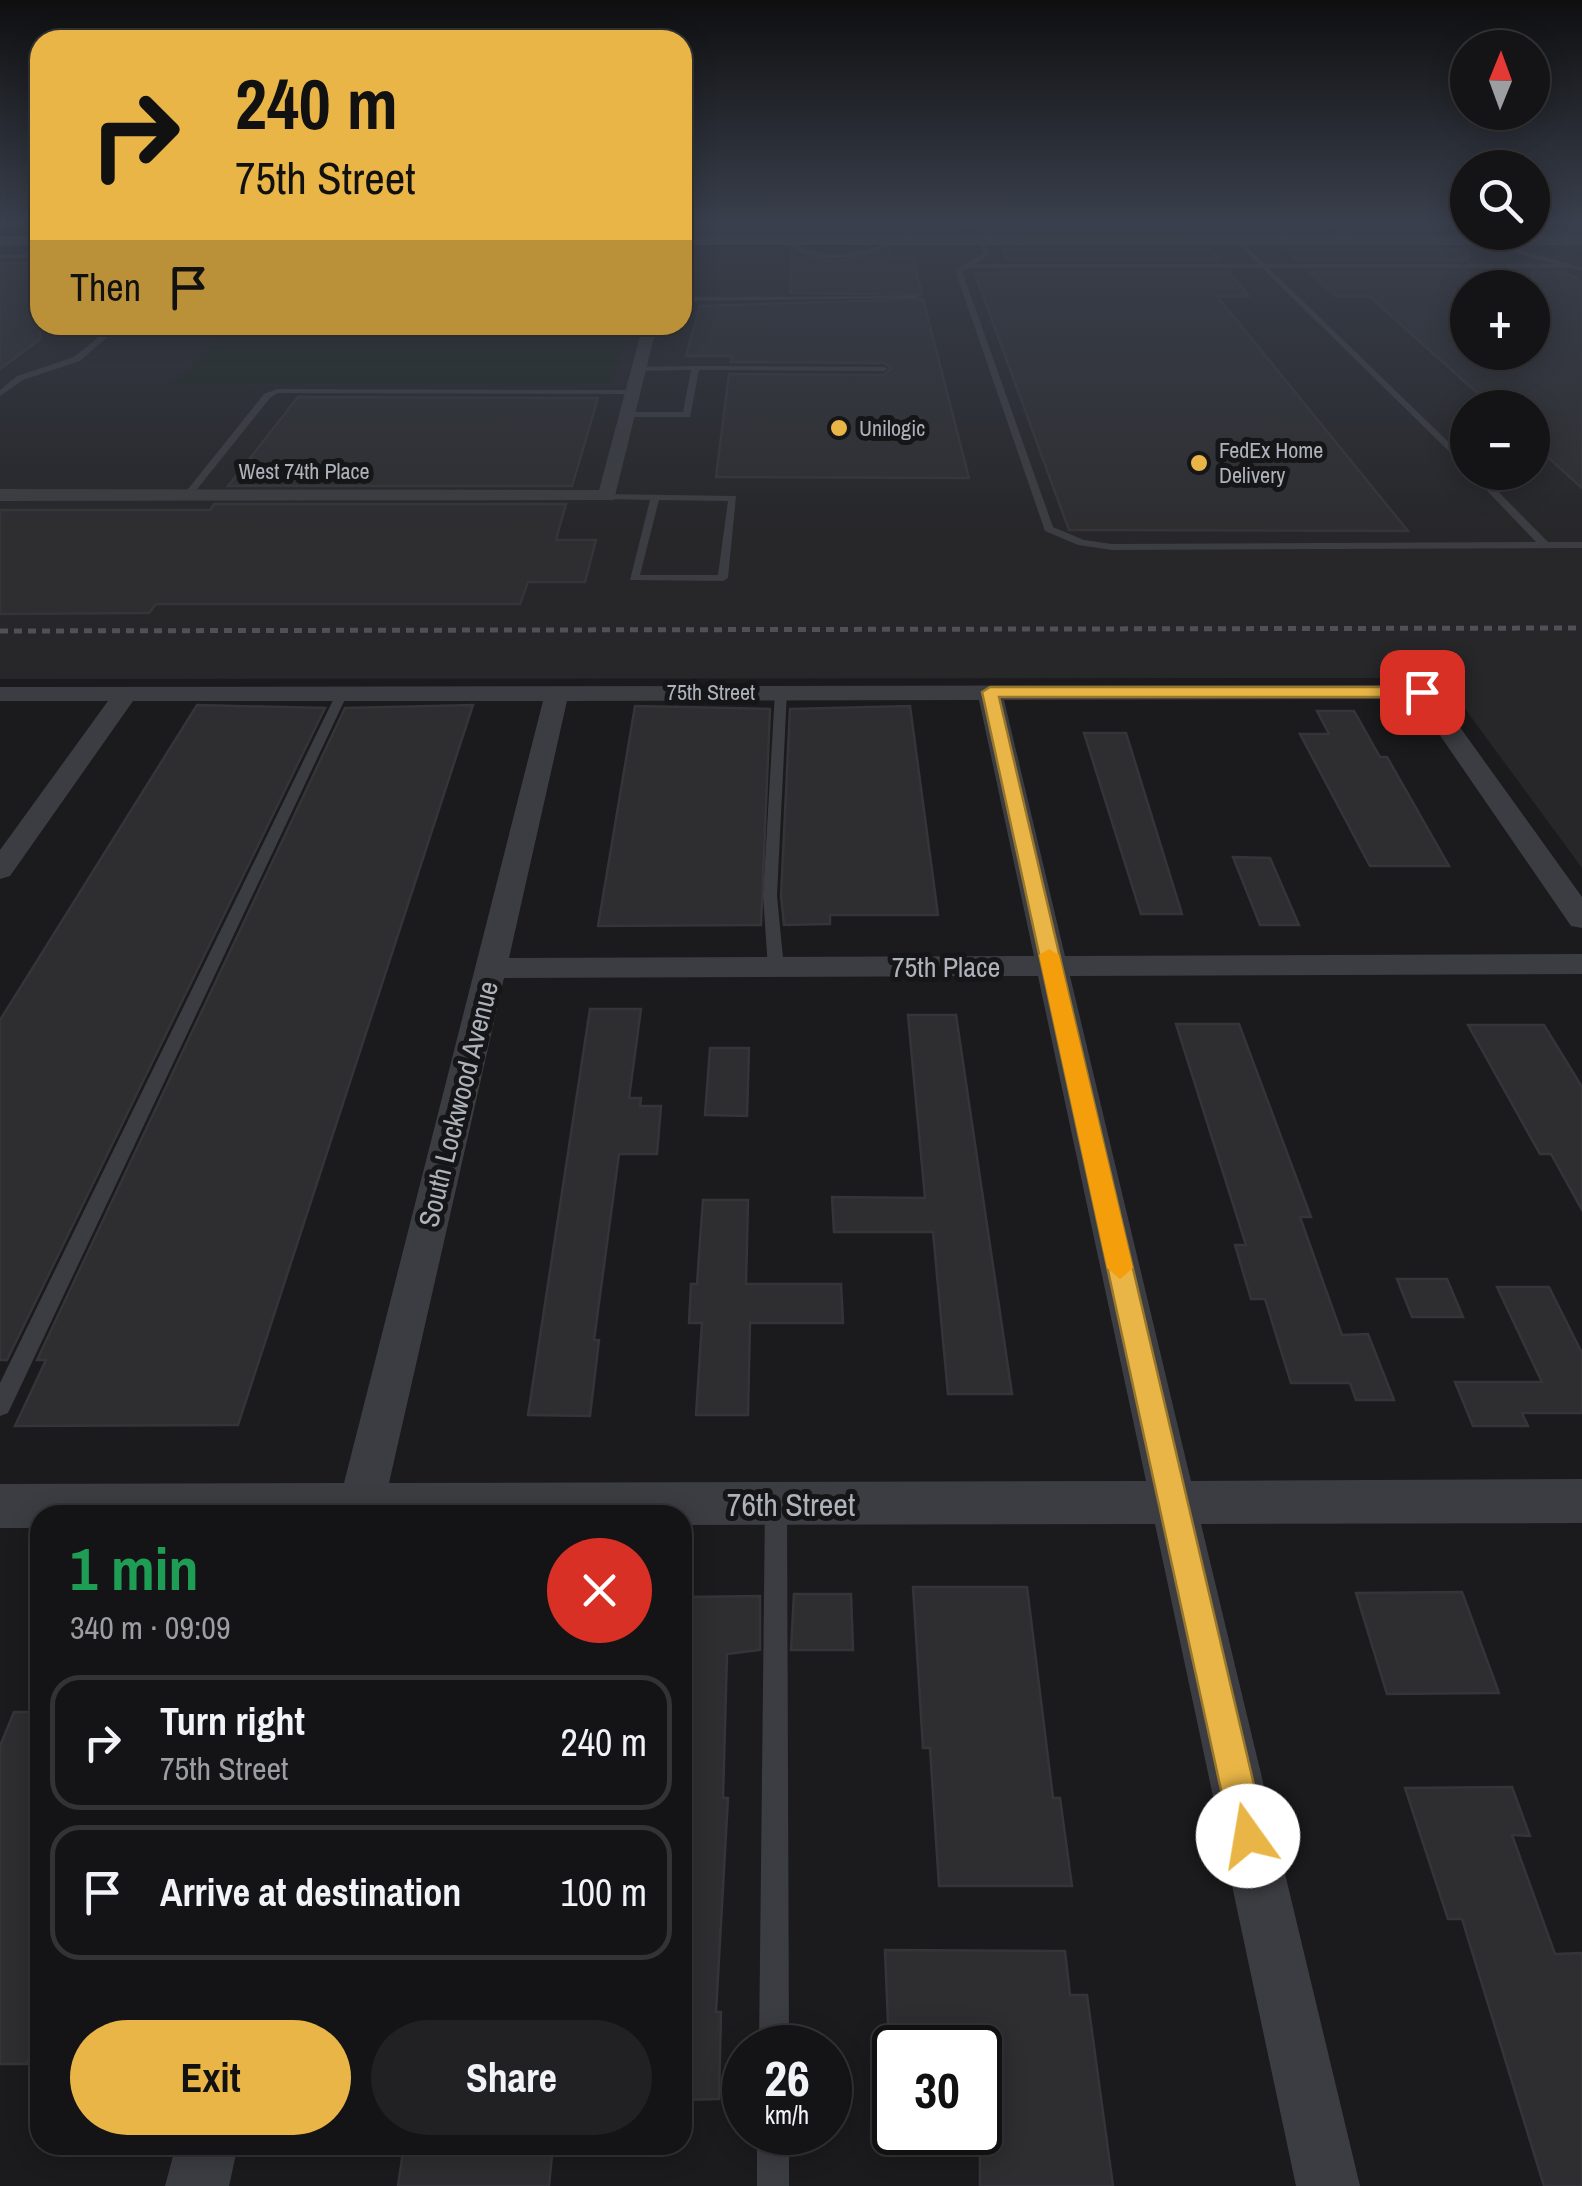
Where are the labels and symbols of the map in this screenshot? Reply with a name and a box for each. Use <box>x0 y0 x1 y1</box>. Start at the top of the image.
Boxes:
north arrow <box>1450 30 1550 130</box>
place label: Unilogic <box>859 413 925 443</box>
marker: Unilogic <box>828 417 850 439</box>
place label: FedEx Home Delivery <box>1219 435 1323 490</box>
marker: FedEx Home Delivery <box>1188 452 1210 474</box>
street label: West 74th Place <box>238 456 370 486</box>
pin <box>1380 650 1465 735</box>
street label: 75th Street <box>667 677 755 707</box>
street label: 75th Place <box>892 948 1000 986</box>
street label: South Lockwood Avenue <box>409 977 507 1231</box>
street label: 76th Street <box>727 1483 855 1526</box>
position arrow <box>1196 1784 1300 1888</box>
speed limit sign: 30 <box>872 2025 1002 2155</box>

